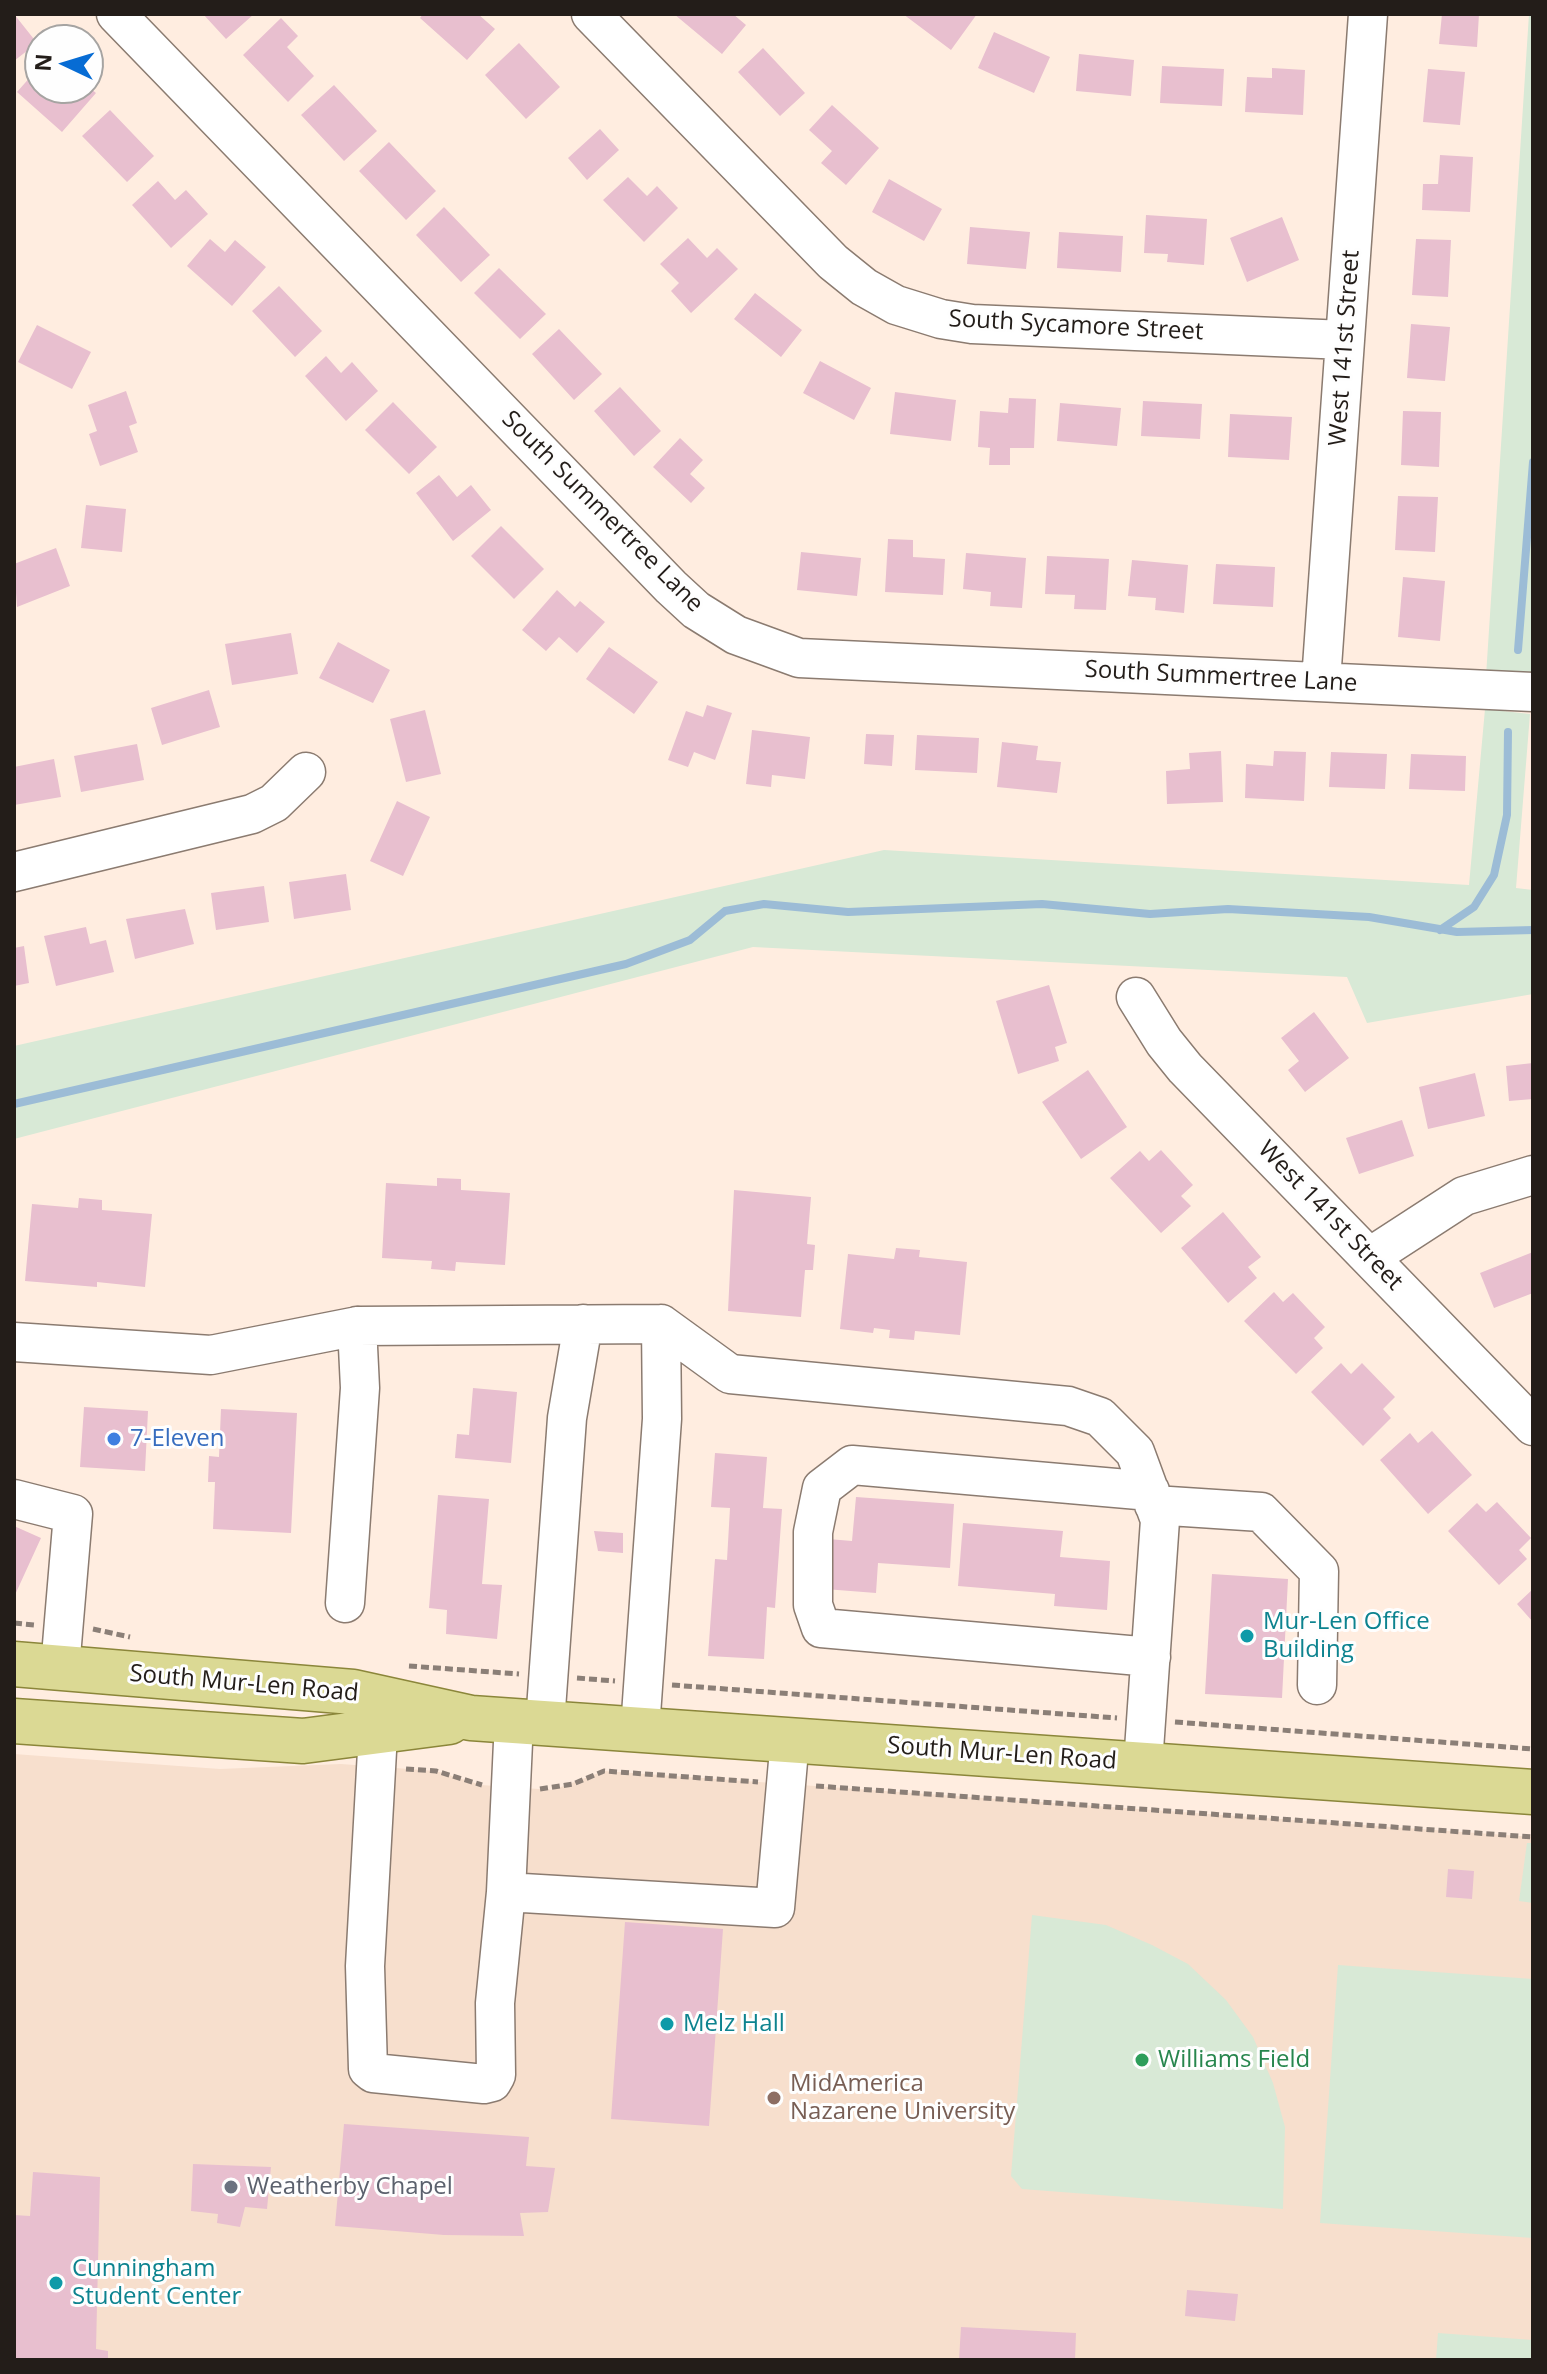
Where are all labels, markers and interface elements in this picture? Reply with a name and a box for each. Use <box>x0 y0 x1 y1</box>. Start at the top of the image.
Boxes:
north arrow <box>24 24 104 104</box>
text: N <box>26 53 58 72</box>
street label: West 141st Street <box>1324 249 1366 447</box>
street label: South Sycamore Street <box>948 305 1204 347</box>
street label: South Summertree Lane <box>495 405 709 619</box>
street label: South Summertree Lane <box>1084 655 1358 699</box>
street label: West 141st Street <box>1251 1135 1409 1297</box>
place label: 7-Eleven <box>130 1425 224 1453</box>
marker: 7-Eleven <box>105 1430 123 1448</box>
place label: Mur-Len Office Building <box>1263 1608 1430 1664</box>
marker: Mur-Len Office Building <box>1238 1627 1256 1645</box>
street label: South Mur-Len Road <box>128 1660 360 1708</box>
street label: South Mur-Len Road <box>886 1732 1118 1776</box>
place label: Melz Hall <box>683 2010 785 2038</box>
marker: Melz Hall <box>658 2015 676 2033</box>
place label: Williams Field <box>1158 2046 1310 2074</box>
marker: Williams Field <box>1133 2051 1151 2069</box>
place label: MidAmerica Nazarene University <box>790 2070 1015 2126</box>
marker: MidAmerica Nazarene University <box>765 2089 783 2107</box>
place label: Weatherby Chapel <box>247 2173 453 2201</box>
marker: Weatherby Chapel <box>222 2178 240 2196</box>
place label: Cunningham Student Center <box>72 2255 241 2311</box>
marker: Cunningham Student Center <box>47 2274 65 2292</box>

